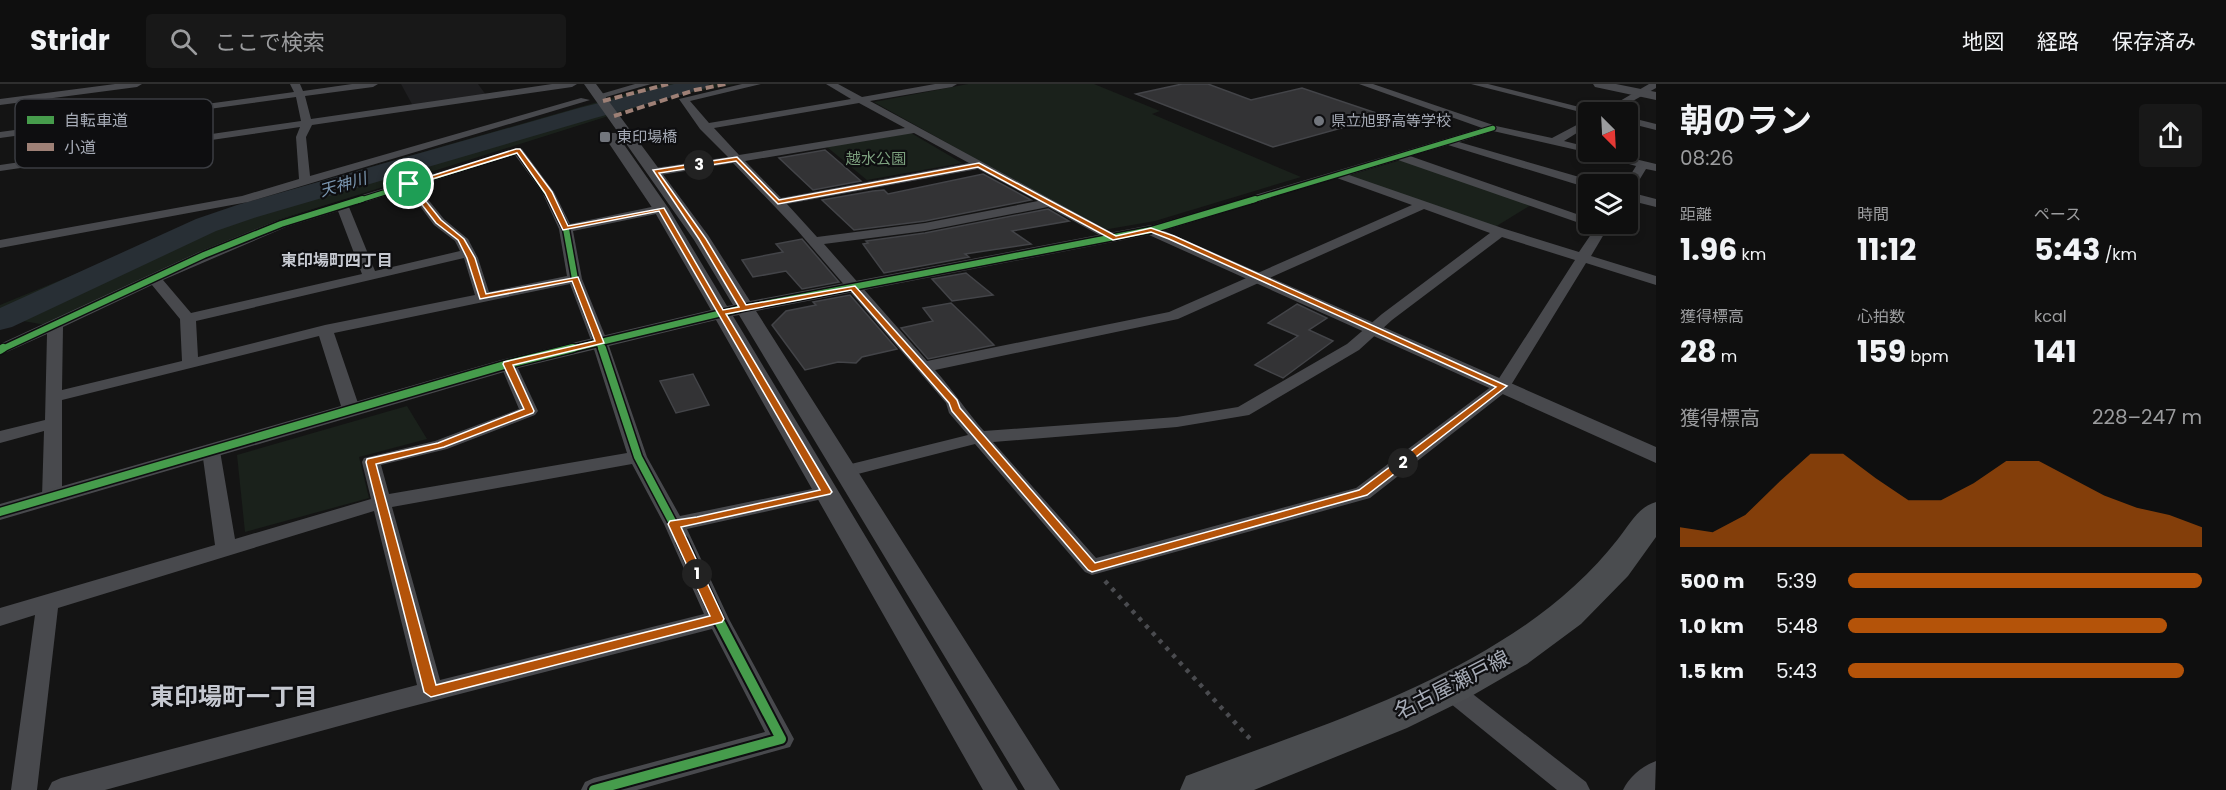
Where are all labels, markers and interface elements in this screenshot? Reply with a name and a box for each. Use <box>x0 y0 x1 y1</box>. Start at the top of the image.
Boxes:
search box <box>146 14 566 68</box>
text: Stridr <box>30 21 110 60</box>
icon: search <box>167 25 200 58</box>
text: ここで検索 <box>215 27 325 58</box>
text: 地図 <box>1962 27 2004 56</box>
text: 経路 <box>2037 27 2079 56</box>
text: 保存済み <box>2112 27 2196 56</box>
text: 朝のラン <box>1680 97 1812 144</box>
legend <box>15 99 213 168</box>
north arrow <box>1578 102 1638 162</box>
map controls <box>1578 102 1638 234</box>
button: share <box>2139 104 2202 167</box>
text: 自転車道 <box>64 109 128 132</box>
place label: 県立旭野高等学校 <box>1331 110 1451 131</box>
marker: 県立旭野高等学校 <box>1312 114 1326 128</box>
place label: 東印場橋 <box>617 126 677 147</box>
marker: 東印場橋 <box>598 130 612 144</box>
text: 小道 <box>64 136 96 159</box>
text: 08:26 <box>1680 144 1734 172</box>
park label: 越水公園 <box>845 148 906 169</box>
pin: 3 <box>684 150 714 180</box>
text: 3 <box>694 153 704 176</box>
pin <box>383 158 434 209</box>
water label: 天神川 <box>317 166 371 202</box>
icon: arrive <box>392 167 425 200</box>
button: layers <box>1578 174 1638 234</box>
text: 距離 <box>1680 203 1712 226</box>
text: 時間 <box>1857 203 1889 226</box>
text: ペース <box>2034 203 2081 226</box>
text: 1.96 <box>1680 228 1737 271</box>
text: 11:12 <box>1857 228 1917 271</box>
text: 5:43 <box>2034 228 2100 271</box>
text: km <box>1737 243 1766 266</box>
text: /km <box>2100 243 2137 266</box>
district label: 東印場町四丁目 <box>281 249 393 272</box>
text: 獲得標高 <box>1680 305 1744 328</box>
text: 心拍数 <box>1857 305 1905 328</box>
text: kcal <box>2034 305 2067 328</box>
text: 28 <box>1680 330 1717 373</box>
text: 159 <box>1857 330 1906 373</box>
text: 141 <box>2034 330 2077 373</box>
text: m <box>1717 345 1737 368</box>
text: bpm <box>1906 345 1949 368</box>
text: 228–247 m <box>2092 403 2202 431</box>
text: 獲得標高 <box>1680 404 1760 432</box>
pin: 2 <box>1388 448 1418 478</box>
text: 2 <box>1398 451 1408 474</box>
pin: 1 <box>682 559 712 589</box>
text: 1 <box>694 562 700 585</box>
text: 500 m <box>1680 567 1745 595</box>
text: 5:39 <box>1776 567 1817 595</box>
text: 1.0 km <box>1680 612 1744 640</box>
text: 5:48 <box>1776 612 1818 640</box>
street label: 名古屋瀬戸線 <box>1389 643 1514 726</box>
text: 1.5 km <box>1680 657 1744 685</box>
text: 5:43 <box>1776 657 1817 685</box>
district label: 東印場町一丁目 <box>150 680 318 713</box>

